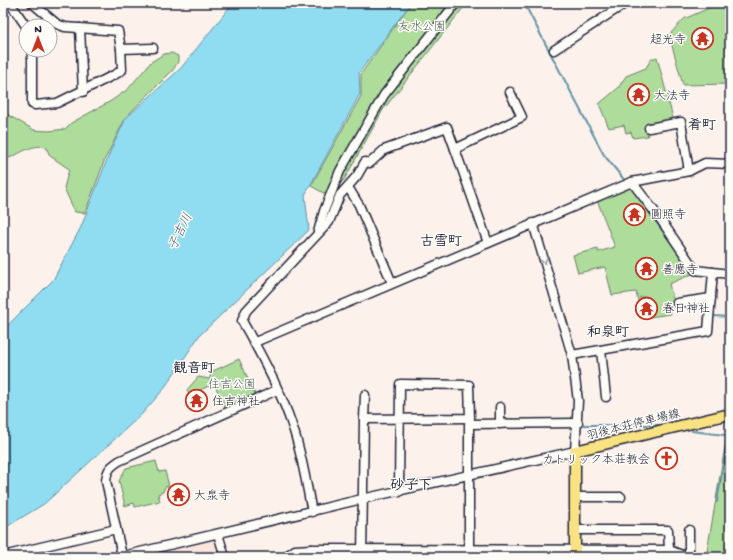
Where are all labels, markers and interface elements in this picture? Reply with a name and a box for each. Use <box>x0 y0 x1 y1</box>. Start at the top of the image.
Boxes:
north arrow <box>18 18 58 58</box>
park label: 友水公園 <box>398 20 446 35</box>
text: N <box>34 24 42 36</box>
temple icon: 超光寺 <box>689 26 715 52</box>
place label: 超光寺 <box>650 33 686 48</box>
temple icon: 大法寺 <box>625 82 651 108</box>
place label: 大法寺 <box>654 89 690 104</box>
district label: 肴町 <box>688 118 716 135</box>
temple icon: 圓照寺 <box>622 201 648 227</box>
place label: 圓照寺 <box>650 208 686 223</box>
water label: 子吉川 <box>165 211 197 253</box>
district label: 古雪町 <box>420 233 462 251</box>
temple icon: 善應寺 <box>633 256 659 282</box>
one-way arrow <box>539 257 548 264</box>
place label: 善應寺 <box>662 263 698 278</box>
temple icon: 春日神社 <box>633 295 659 321</box>
place label: 春日神社 <box>662 302 710 317</box>
district label: 和泉町 <box>587 325 629 342</box>
district label: 観音町 <box>173 361 215 378</box>
park label: 住吉公園 <box>208 378 256 393</box>
temple icon: 住吉神社 <box>184 388 210 414</box>
place label: 住吉神社 <box>212 395 260 410</box>
street label: 羽後本荘停車場線 <box>585 407 682 444</box>
church icon: カトリック本荘教会 <box>653 446 679 472</box>
place label: カトリック本荘教会 <box>542 453 650 468</box>
district label: 砂子下 <box>390 478 432 495</box>
temple icon: 大泉寺 <box>165 482 191 508</box>
place label: 大泉寺 <box>194 489 230 504</box>

